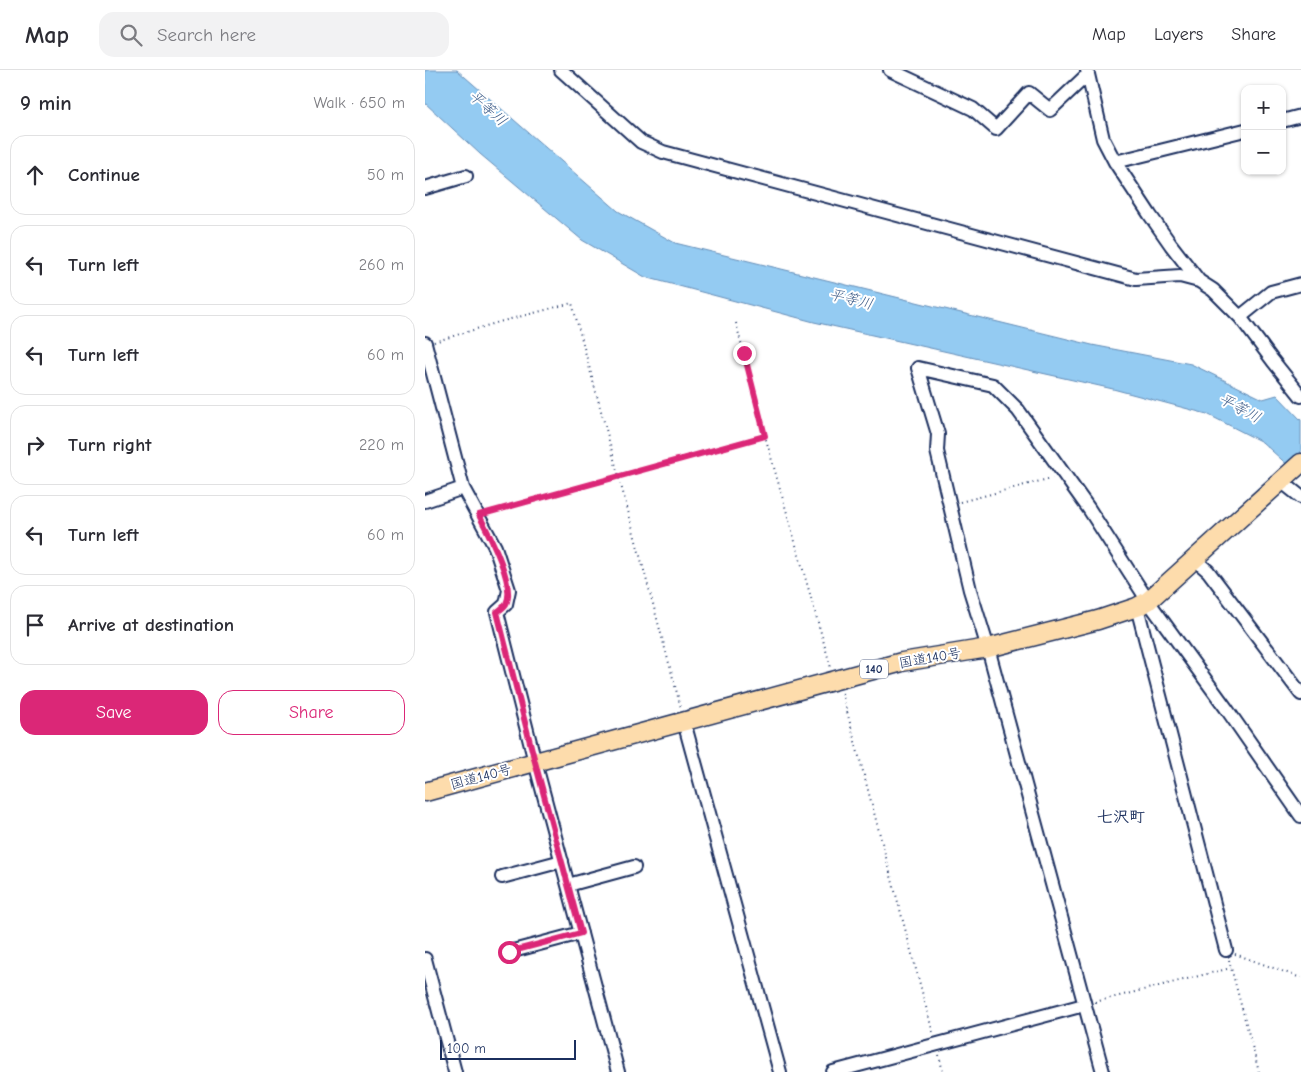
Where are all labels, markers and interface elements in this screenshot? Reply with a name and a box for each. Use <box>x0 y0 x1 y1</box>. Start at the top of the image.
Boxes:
search box <box>99 12 449 57</box>
text: Map <box>25 21 69 49</box>
icon: search <box>117 21 145 49</box>
text: Search here <box>157 24 256 46</box>
text: Map <box>1092 24 1126 45</box>
text: Layers <box>1154 24 1203 45</box>
text: Share <box>1231 24 1276 45</box>
map controls <box>1241 85 1286 175</box>
button: + <box>1241 85 1286 130</box>
water label: 平等川 <box>465 86 511 130</box>
text: 9 min <box>20 91 72 115</box>
text: Walk · 650 m <box>314 94 405 112</box>
button: − <box>1241 130 1286 175</box>
icon: ahead <box>21 161 49 189</box>
text: Continue <box>68 164 140 186</box>
text: 50 m <box>367 166 404 184</box>
icon: left <box>21 251 49 279</box>
text: Turn left <box>68 254 139 276</box>
text: 260 m <box>359 256 404 274</box>
water label: 平等川 <box>827 285 875 313</box>
icon: left <box>21 341 49 369</box>
route end <box>733 342 756 365</box>
text: Turn left <box>68 344 139 366</box>
text: 60 m <box>367 346 404 364</box>
water label: 平等川 <box>1216 389 1264 427</box>
icon: right <box>21 431 49 459</box>
text: Turn right <box>68 434 152 456</box>
text: 220 m <box>359 436 404 454</box>
icon: left <box>21 521 49 549</box>
text: Turn left <box>68 524 139 546</box>
text: 60 m <box>367 526 404 544</box>
icon: arrive <box>21 611 49 639</box>
text: Arrive at destination <box>68 614 234 636</box>
street label: 国道140号 <box>898 644 962 672</box>
road number: 140 <box>860 660 888 678</box>
button: Save <box>20 690 208 735</box>
button: Share <box>218 690 405 735</box>
street label: 国道140号 <box>448 761 514 793</box>
district label: 七沢町 <box>1097 808 1145 826</box>
route start <box>498 941 521 964</box>
scale bar <box>440 1037 576 1060</box>
text: 100 m <box>447 1040 486 1057</box>

